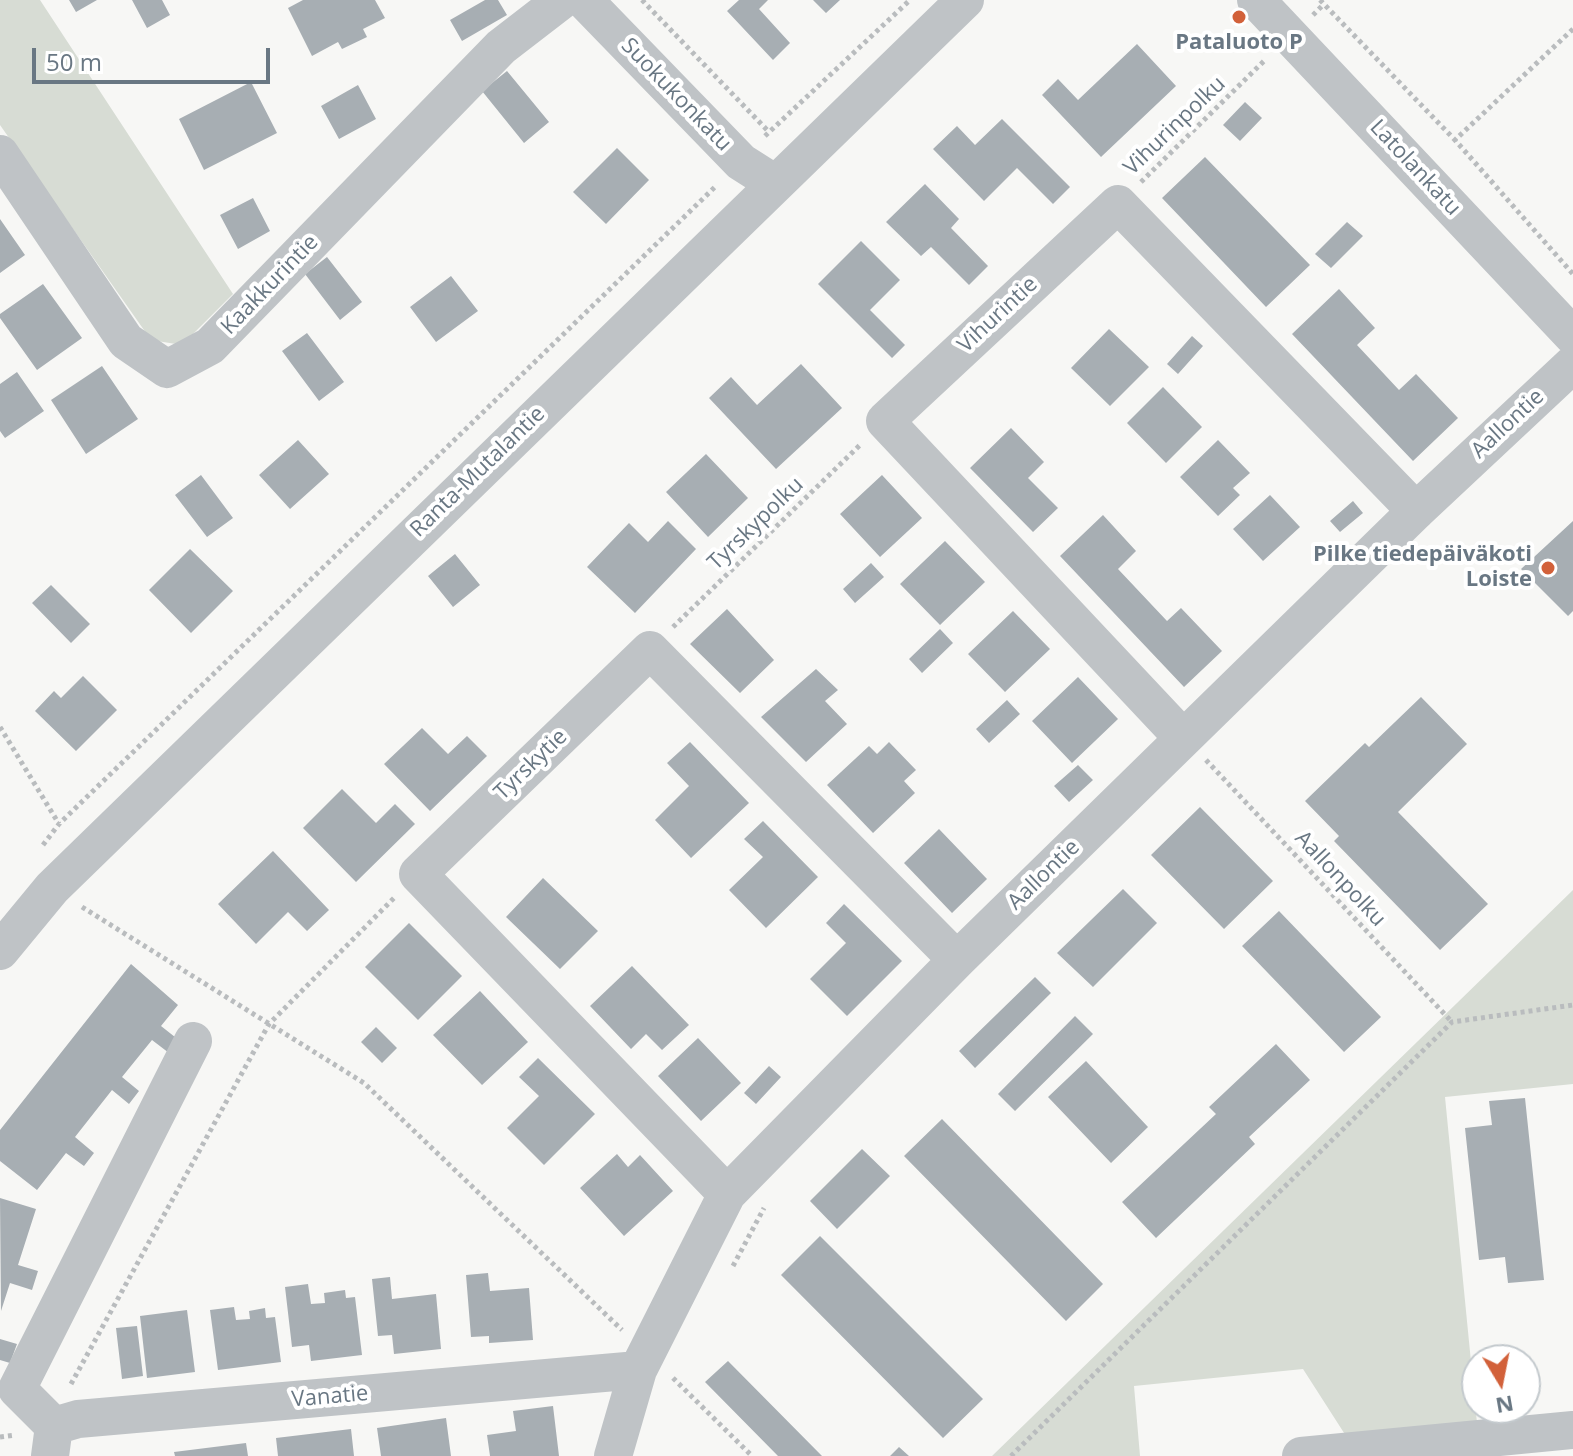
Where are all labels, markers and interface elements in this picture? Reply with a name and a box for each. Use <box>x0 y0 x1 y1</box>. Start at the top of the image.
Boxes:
marker: Pataluoto P <box>1230 8 1248 26</box>
place label: Pataluoto P <box>1175 30 1303 56</box>
scale bar <box>36 32 274 82</box>
street label: Suokukonkatu <box>615 33 737 157</box>
text: 50 m <box>46 45 102 78</box>
street label: Vihurinpolku <box>1119 71 1231 181</box>
street label: Latolankatu <box>1364 115 1466 221</box>
street label: Kaakkurintie <box>216 230 324 340</box>
street label: Vihurintie <box>953 271 1043 359</box>
street label: Aallontie <box>1466 384 1550 464</box>
street label: Ranta-Mutalantie <box>405 401 551 543</box>
street label: Tyrskypolku <box>703 472 809 576</box>
place label: Pilke tiedepäiväkoti Loiste <box>1313 542 1532 594</box>
marker: Pilke tiedepäiväkoti Loiste <box>1539 559 1557 577</box>
street label: Tyrskytie <box>489 724 573 806</box>
street label: Aallonpolku <box>1289 826 1391 932</box>
street label: Aallontie <box>1003 834 1085 916</box>
north arrow <box>1461 1344 1541 1424</box>
street label: Vanatie <box>291 1381 369 1413</box>
text: N <box>1493 1389 1516 1422</box>

